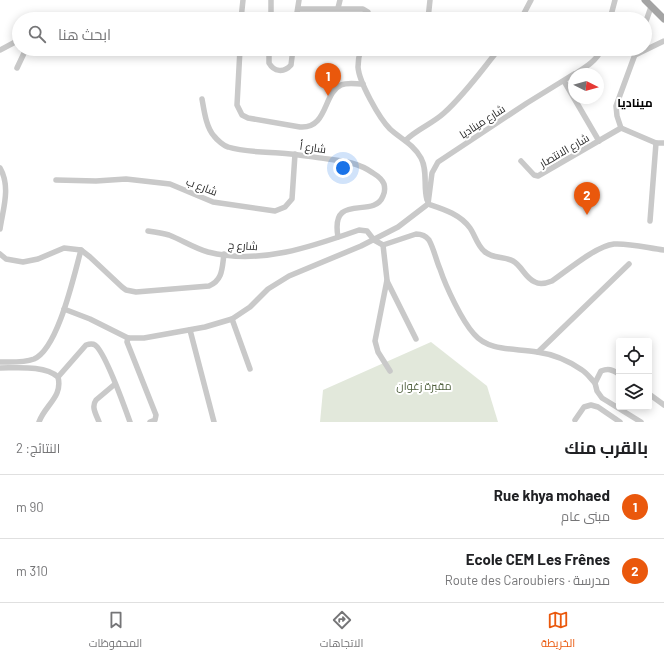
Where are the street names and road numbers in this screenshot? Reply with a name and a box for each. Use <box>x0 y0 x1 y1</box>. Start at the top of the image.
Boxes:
street label: شارع ميناديا <box>457 101 508 142</box>
street label: شارع الانتصار <box>536 131 592 172</box>
street label: شارع أ <box>299 139 327 157</box>
street label: شارع ب <box>184 174 219 200</box>
street label: شارع ج <box>228 238 258 254</box>

